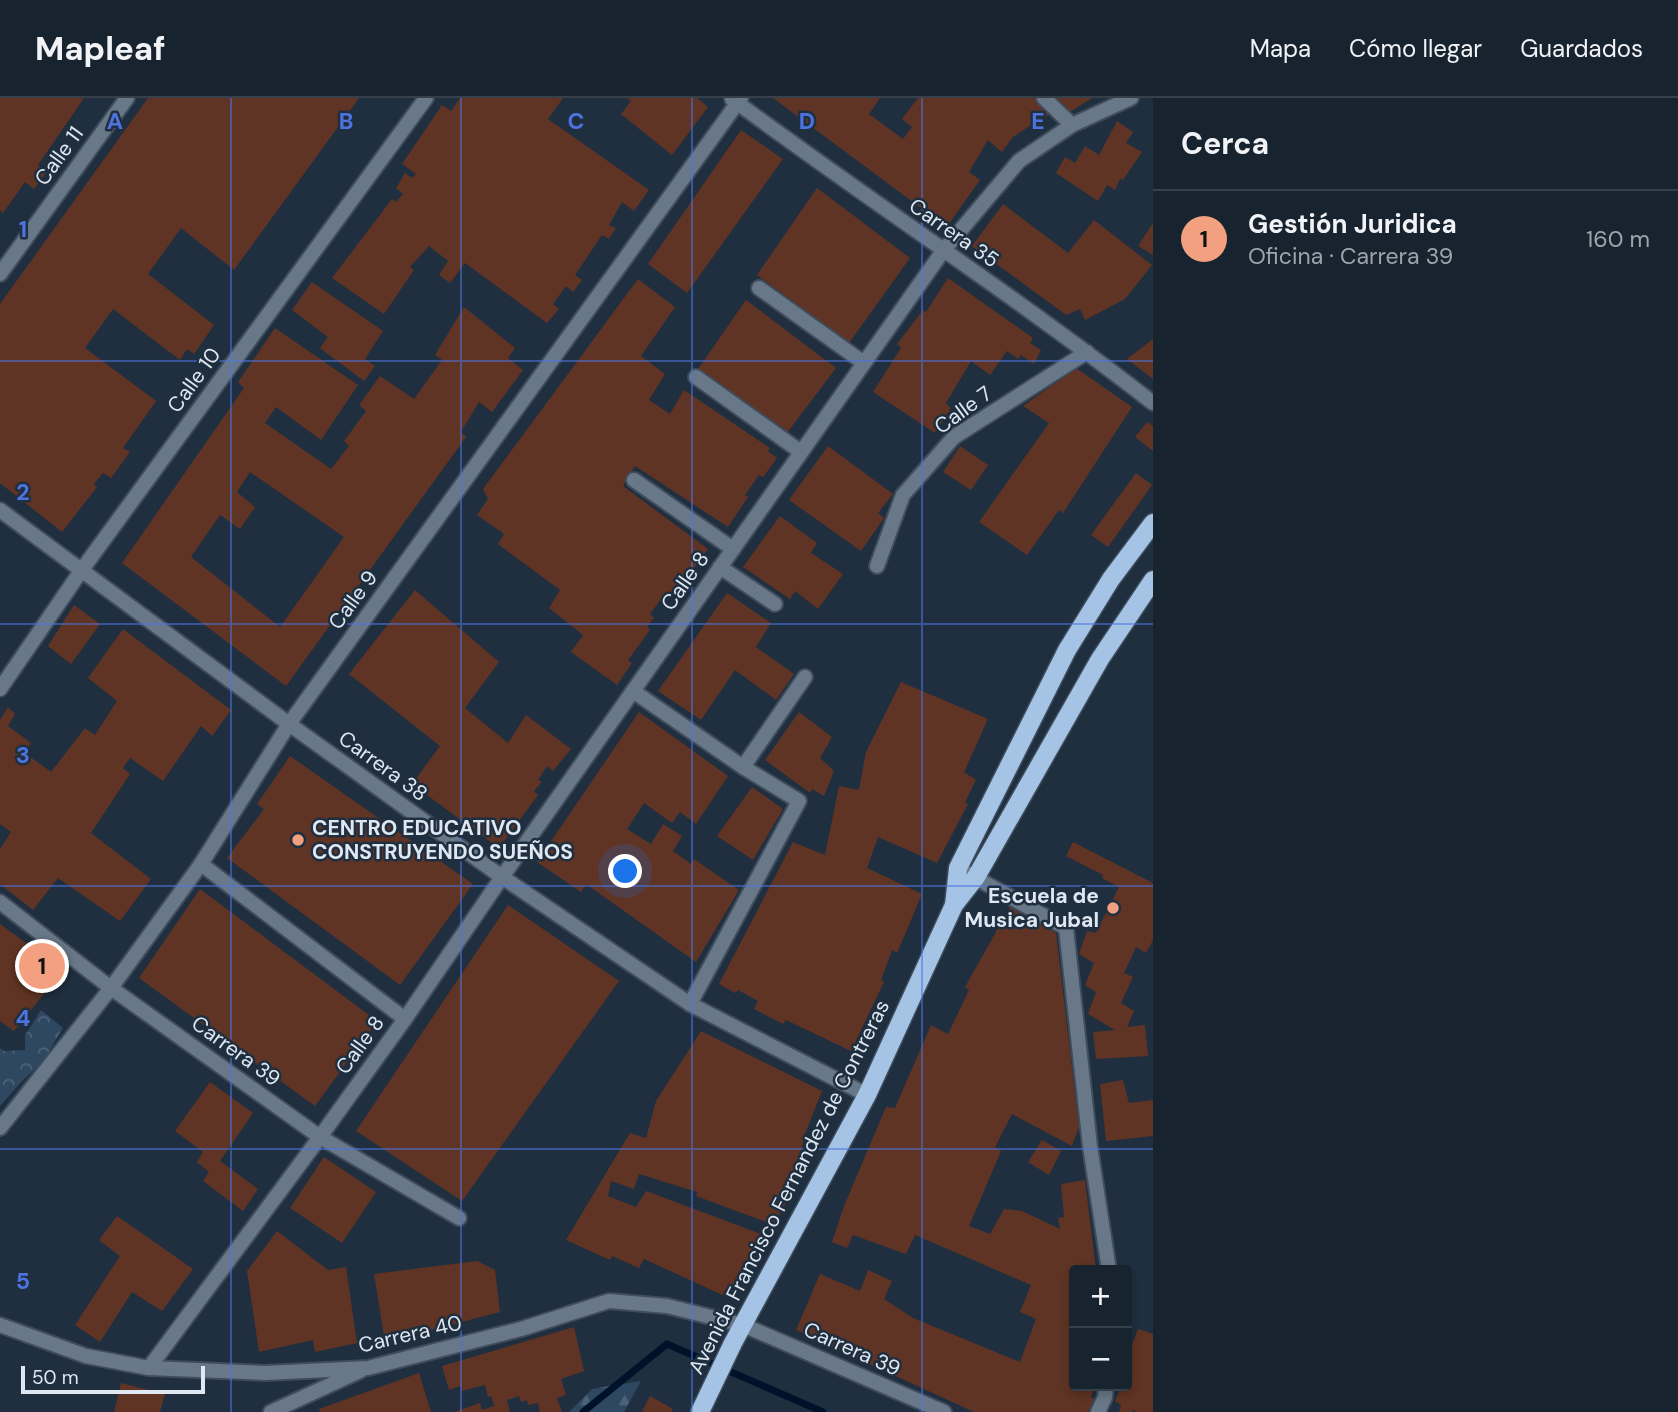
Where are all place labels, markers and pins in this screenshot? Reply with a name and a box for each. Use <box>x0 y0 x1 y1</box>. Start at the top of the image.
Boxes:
place label: CENTRO EDUCATIVO CONSTRUYENDO SUEÑOS <box>312 814 573 866</box>
marker: CENTRO EDUCATIVO CONSTRUYENDO SUEÑOS <box>290 832 306 848</box>
place label: Escuela de Musica Jubal <box>965 882 1099 934</box>
marker: Escuela de Musica Jubal <box>1105 900 1121 916</box>
pin: 1 <box>19 940 65 992</box>

